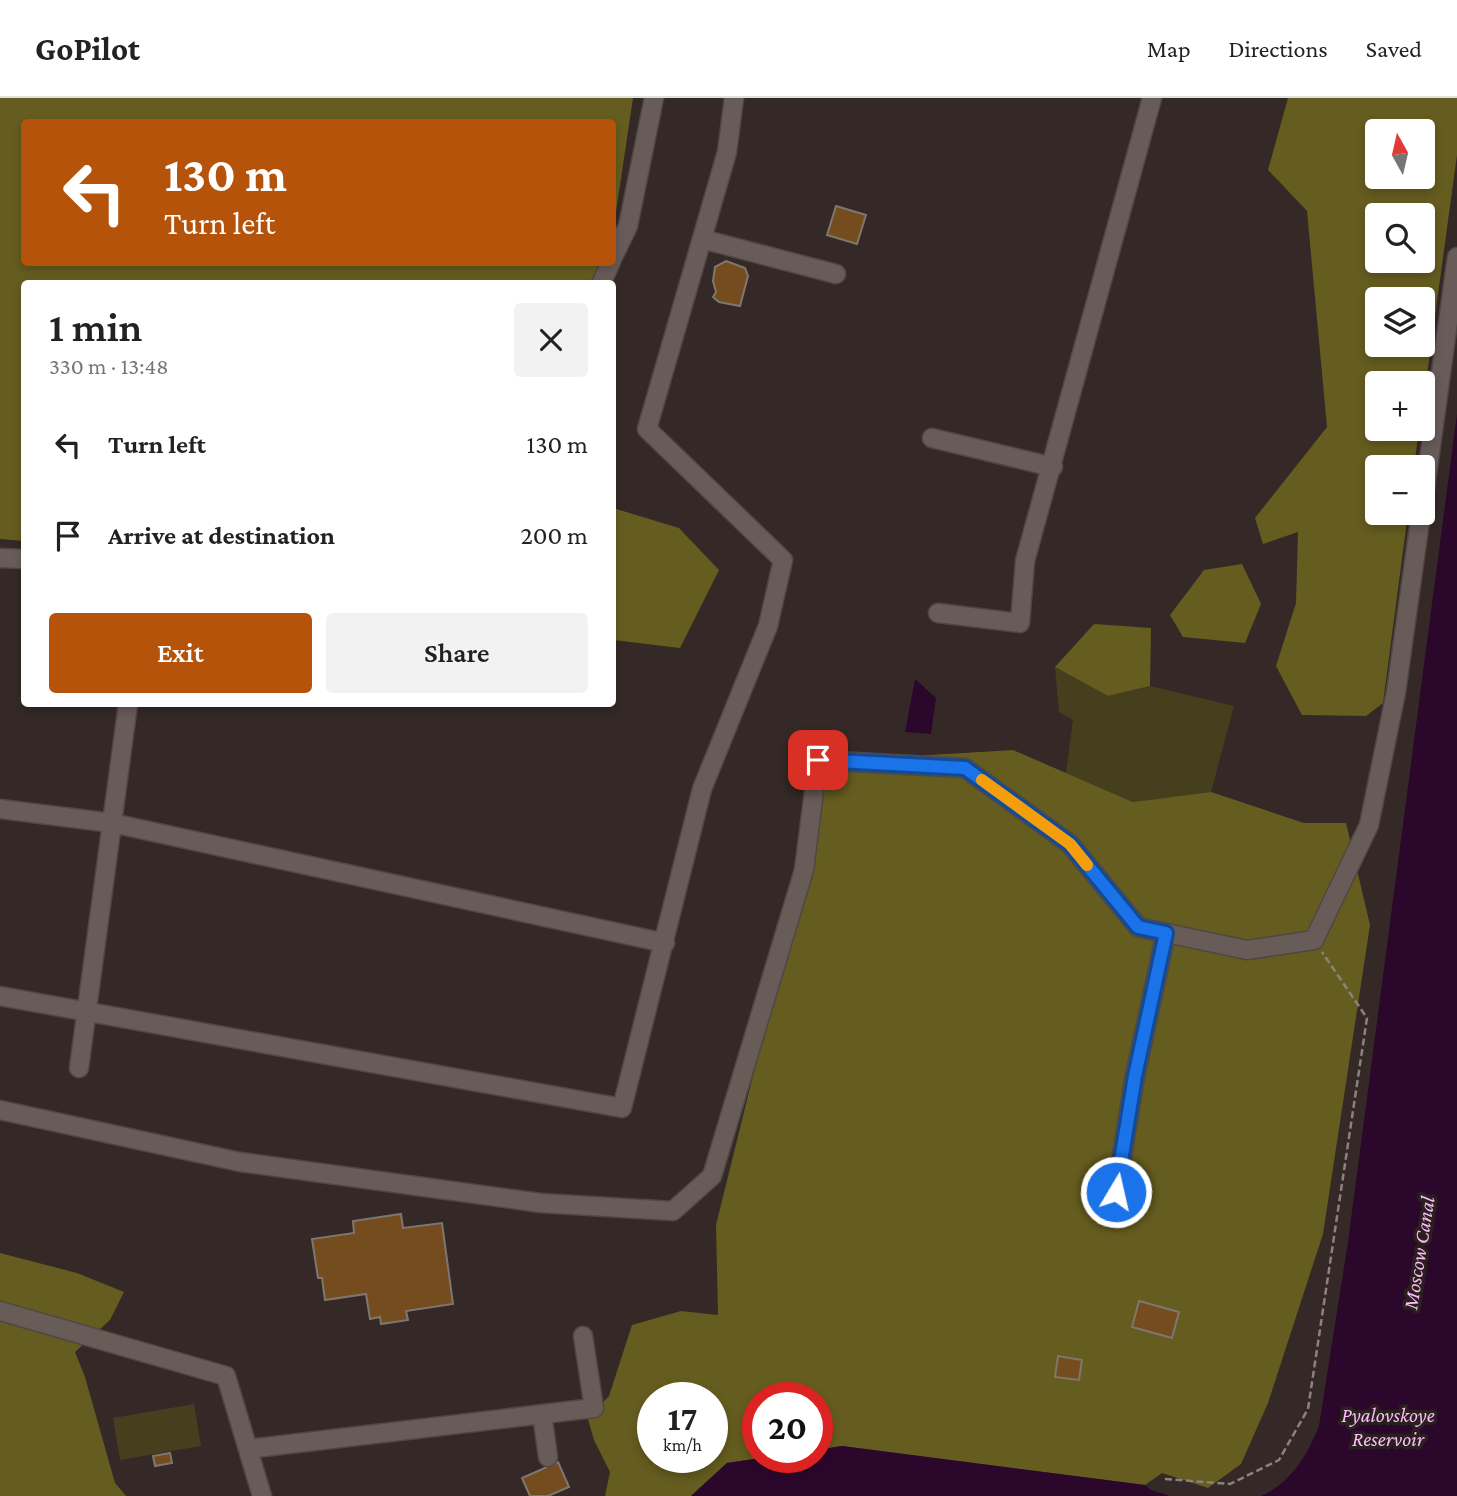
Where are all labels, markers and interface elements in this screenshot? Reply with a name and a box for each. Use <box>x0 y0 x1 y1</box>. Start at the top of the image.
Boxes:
text: GoPilot <box>35 30 140 67</box>
text: Map <box>1147 35 1191 62</box>
text: Directions <box>1229 35 1328 62</box>
text: Saved <box>1366 35 1422 62</box>
north arrow <box>1365 119 1435 189</box>
map controls <box>1365 119 1435 525</box>
icon: left <box>49 147 140 238</box>
text: 130 m <box>164 147 287 202</box>
button: search <box>1365 203 1435 273</box>
text: Turn left <box>164 205 275 241</box>
button: layers <box>1365 287 1435 357</box>
text: 1 min <box>49 303 142 350</box>
button: close <box>514 303 588 377</box>
text: 330 m · 13:48 <box>49 353 169 379</box>
button: + <box>1365 371 1435 441</box>
icon: left <box>49 426 87 464</box>
text: Turn left <box>108 430 206 459</box>
text: 130 m <box>527 430 588 459</box>
button: − <box>1365 455 1435 525</box>
icon: arrive <box>49 517 87 555</box>
text: Arrive at destination <box>108 521 335 550</box>
text: 200 m <box>520 521 588 550</box>
button: Exit <box>49 613 312 693</box>
button: Share <box>326 613 588 693</box>
pin <box>788 730 848 790</box>
icon: arrive <box>799 741 837 779</box>
position arrow <box>1079 1155 1153 1229</box>
water label: Moscow Canal <box>1398 1194 1440 1312</box>
speed limit sign: 20 <box>742 1382 833 1473</box>
text: 17 <box>667 1399 698 1438</box>
water label: Pyalovskoye Reservoir <box>1341 1403 1435 1451</box>
text: km/h <box>663 1435 702 1455</box>

